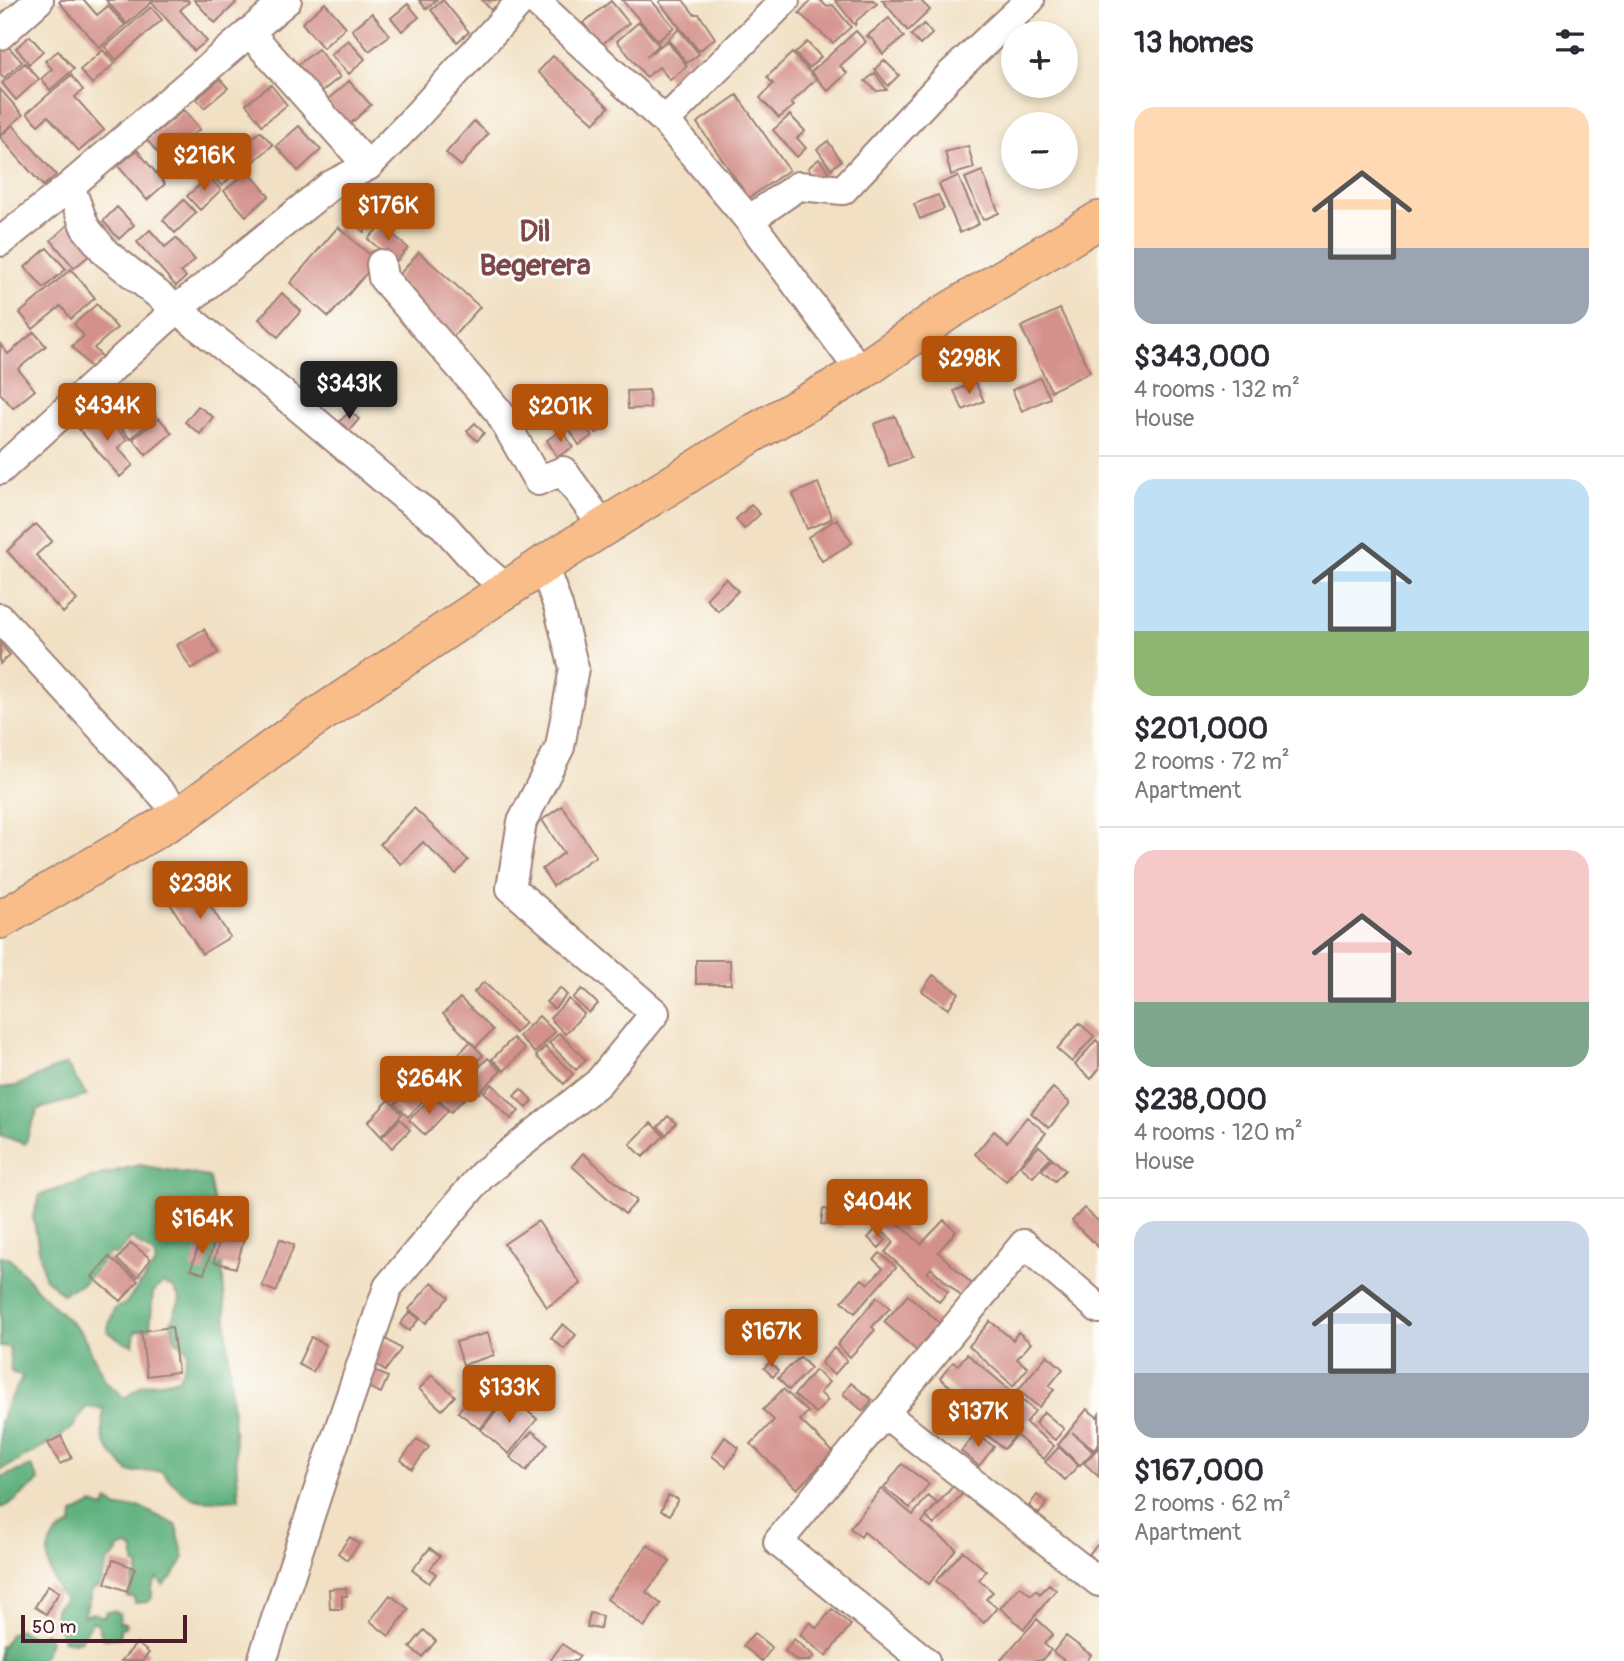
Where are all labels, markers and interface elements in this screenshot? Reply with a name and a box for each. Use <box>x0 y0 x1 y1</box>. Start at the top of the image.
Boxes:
map controls <box>1001 21 1078 189</box>
button: + <box>1001 21 1078 98</box>
icon: filters <box>1551 23 1589 61</box>
text: 13 homes <box>1134 24 1253 61</box>
button: − <box>1001 112 1078 189</box>
pin: $216K <box>155 134 253 193</box>
text: $216K <box>173 141 235 170</box>
icon: home <box>1299 152 1425 278</box>
pin: $176K <box>339 184 437 243</box>
text: $176K <box>358 191 418 220</box>
district label: Dil Begerera <box>479 213 591 284</box>
pin: $298K <box>920 336 1018 396</box>
text: $343,000 <box>1134 338 1270 375</box>
text: $298K <box>938 344 1000 373</box>
pin: $343K <box>300 362 398 421</box>
text: $343K <box>316 369 382 398</box>
text: 4 rooms · 132 m² <box>1134 375 1300 404</box>
pin: $434K <box>58 384 156 443</box>
pin: $201K <box>511 384 609 444</box>
text: $434K <box>74 391 140 420</box>
text: $201K <box>528 392 592 421</box>
text: House <box>1134 404 1194 433</box>
icon: home <box>1299 524 1425 650</box>
text: $201,000 <box>1134 710 1268 747</box>
text: 2 rooms · 72 m² <box>1134 747 1290 776</box>
text: Apartment <box>1134 776 1241 805</box>
pin: $238K <box>151 862 249 921</box>
text: $238K <box>169 869 231 898</box>
icon: home <box>1299 895 1425 1021</box>
pin: $264K <box>380 1056 478 1116</box>
text: $264K <box>396 1064 462 1093</box>
text: $238,000 <box>1134 1081 1267 1118</box>
text: 4 rooms · 120 m² <box>1134 1118 1303 1147</box>
text: House <box>1134 1147 1194 1176</box>
pin: $404K <box>828 1180 926 1239</box>
text: $404K <box>843 1187 911 1216</box>
pin: $164K <box>153 1196 251 1256</box>
text: $164K <box>171 1204 233 1233</box>
icon: home <box>1299 1266 1425 1392</box>
pin: $167K <box>722 1310 820 1369</box>
text: $167K <box>741 1317 801 1346</box>
pin: $133K <box>460 1366 558 1425</box>
text: $133K <box>479 1373 540 1402</box>
pin: $137K <box>929 1390 1027 1449</box>
text: $137K <box>948 1397 1008 1426</box>
text: $167,000 <box>1134 1452 1264 1489</box>
text: 2 rooms · 62 m² <box>1134 1489 1291 1518</box>
text: Apartment <box>1134 1518 1241 1547</box>
scale bar <box>21 1612 187 1644</box>
text: 50 m <box>32 1615 76 1639</box>

